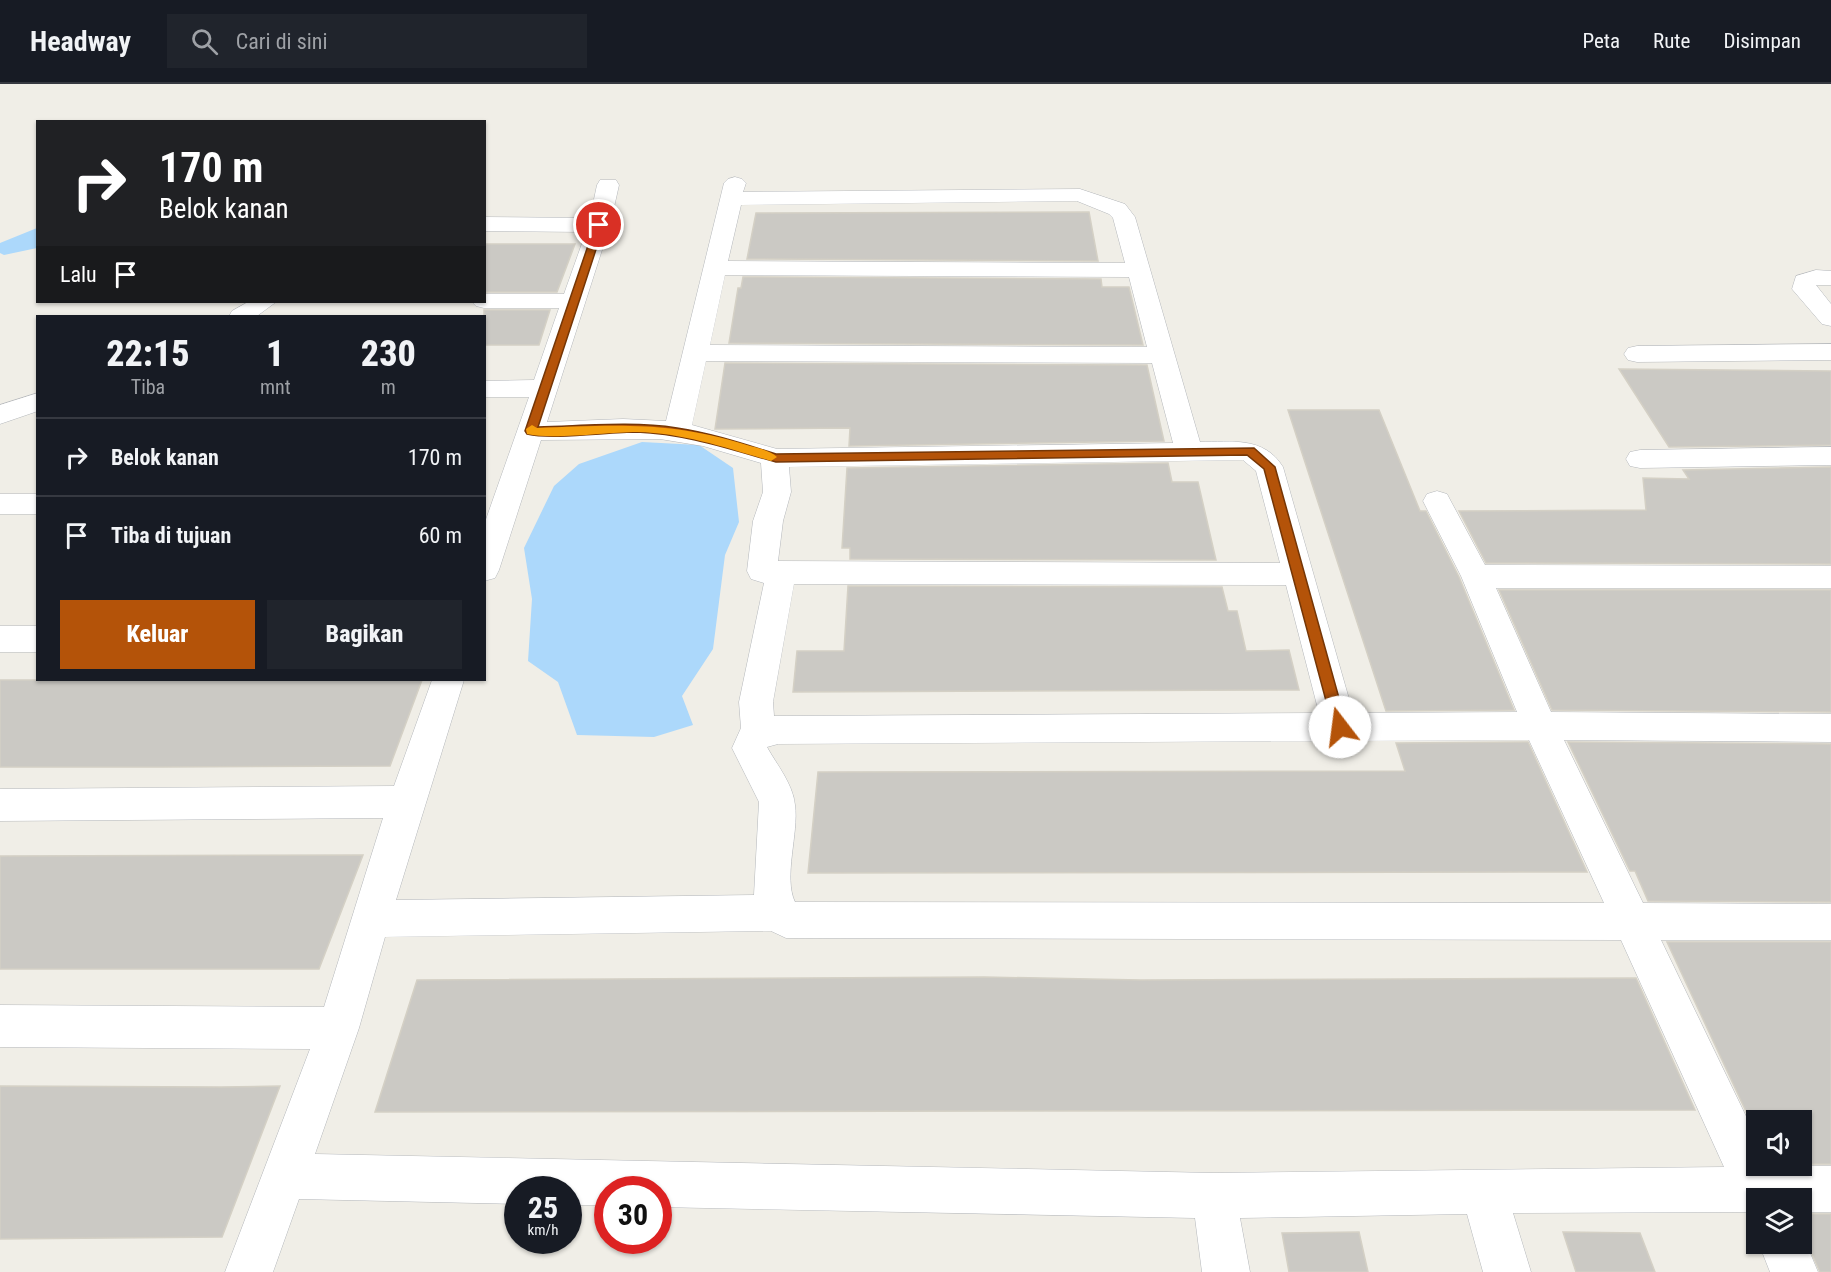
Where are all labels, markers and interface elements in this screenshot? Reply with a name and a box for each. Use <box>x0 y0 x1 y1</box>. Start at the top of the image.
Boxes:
search box <box>167 14 587 68</box>
text: Headway <box>30 25 131 58</box>
icon: search <box>188 25 221 58</box>
text: Cari di sini <box>236 29 327 54</box>
text: Peta <box>1582 29 1620 53</box>
text: Rute <box>1653 29 1690 53</box>
text: Disimpan <box>1723 29 1801 53</box>
text: 170 m <box>159 143 264 192</box>
icon: right <box>60 144 138 222</box>
text: Belok kanan <box>159 193 289 225</box>
pin <box>573 199 624 250</box>
icon: arrive <box>582 208 615 241</box>
icon: arrive <box>109 258 142 291</box>
text: Lalu <box>60 262 97 287</box>
text: 22:15 <box>106 333 190 375</box>
text: 1 <box>266 333 284 375</box>
text: 230 <box>361 333 416 375</box>
text: Tiba <box>131 375 165 399</box>
text: mnt <box>260 375 291 399</box>
text: m <box>381 375 396 399</box>
icon: right <box>60 441 93 474</box>
text: Belok kanan <box>111 445 219 470</box>
text: 170 m <box>408 445 462 470</box>
icon: arrive <box>60 519 93 552</box>
text: Tiba di tujuan <box>111 523 231 548</box>
text: 60 m <box>419 523 462 548</box>
button: Keluar <box>60 600 255 669</box>
button: Bagikan <box>267 600 462 669</box>
position arrow <box>1308 695 1372 759</box>
map controls <box>1746 1110 1812 1254</box>
button: sound <box>1746 1110 1812 1176</box>
speed limit sign: 30 <box>594 1176 672 1254</box>
button: layers <box>1746 1188 1812 1254</box>
text: 25 <box>528 1190 558 1225</box>
text: km/h <box>528 1221 558 1239</box>

